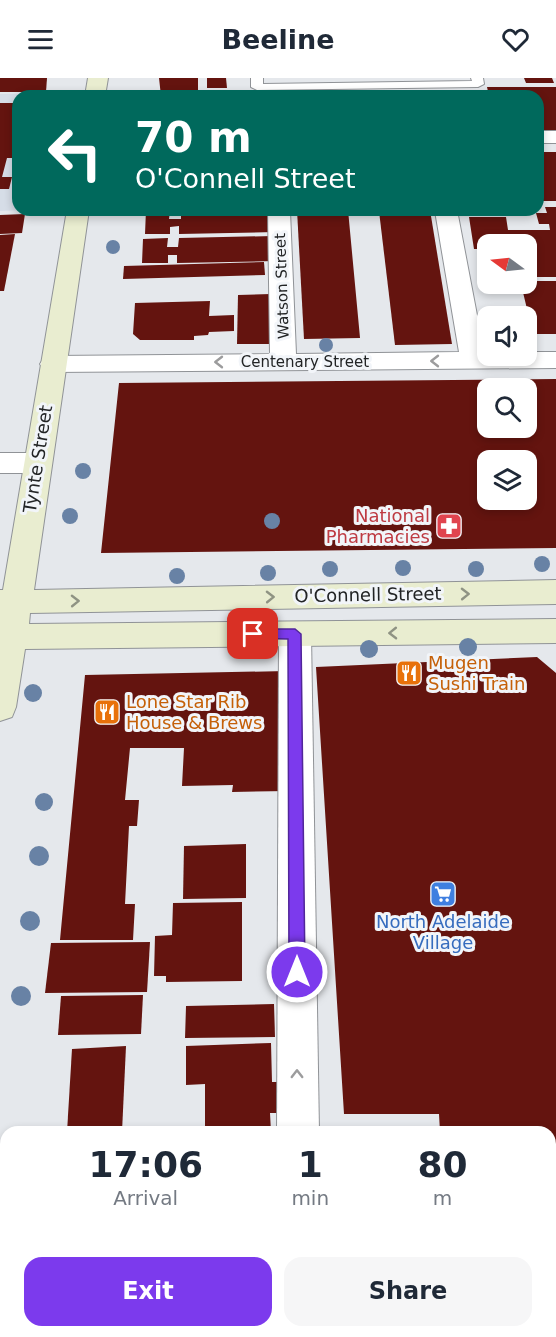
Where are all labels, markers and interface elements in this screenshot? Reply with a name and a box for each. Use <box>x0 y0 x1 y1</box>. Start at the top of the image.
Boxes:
icon: menu <box>24 23 57 56</box>
icon: heart <box>499 23 532 56</box>
text: Beeline <box>221 24 335 55</box>
text: 70 m <box>135 113 252 162</box>
icon: left <box>36 114 114 192</box>
text: O'Connell Street <box>135 163 356 194</box>
street label: Watson Street <box>271 233 293 339</box>
north arrow <box>477 234 537 294</box>
map controls <box>477 234 537 510</box>
button: sound <box>477 306 537 366</box>
street label: Centenary Street <box>241 353 369 371</box>
one-way arrow <box>430 355 439 367</box>
one-way arrow <box>214 356 223 368</box>
button: search <box>477 378 537 438</box>
street label: Tynte Street <box>18 404 56 515</box>
button: layers <box>477 450 537 510</box>
place label: National Pharmacies <box>326 505 430 547</box>
pharmacy icon: National Pharmacies <box>434 511 464 541</box>
street label: O'Connell Street <box>294 583 442 606</box>
one-way arrow <box>460 587 469 600</box>
one-way arrow <box>265 591 274 603</box>
one-way arrow <box>70 595 79 607</box>
pin <box>227 608 278 659</box>
icon: arrive <box>236 617 269 650</box>
one-way arrow <box>388 627 397 639</box>
place label: Mugen Sushi Train <box>428 652 526 694</box>
restaurant icon: Mugen Sushi Train <box>394 658 424 688</box>
place label: Lone Star Rib House & Brews <box>126 691 262 733</box>
restaurant icon: Lone Star Rib House & Brews <box>92 697 122 727</box>
supermarket icon: North Adelaide Village <box>428 879 458 909</box>
place label: North Adelaide Village <box>376 911 510 953</box>
position arrow <box>265 940 329 1004</box>
one-way arrow <box>291 1070 303 1079</box>
text: 17:06 <box>88 1144 203 1185</box>
text: 1 <box>298 1144 323 1185</box>
text: 80 <box>417 1144 468 1185</box>
text: Arrival <box>113 1186 178 1210</box>
text: min <box>291 1186 329 1210</box>
text: m <box>433 1186 452 1210</box>
button: Exit <box>24 1257 272 1326</box>
button: Share <box>284 1257 532 1326</box>

